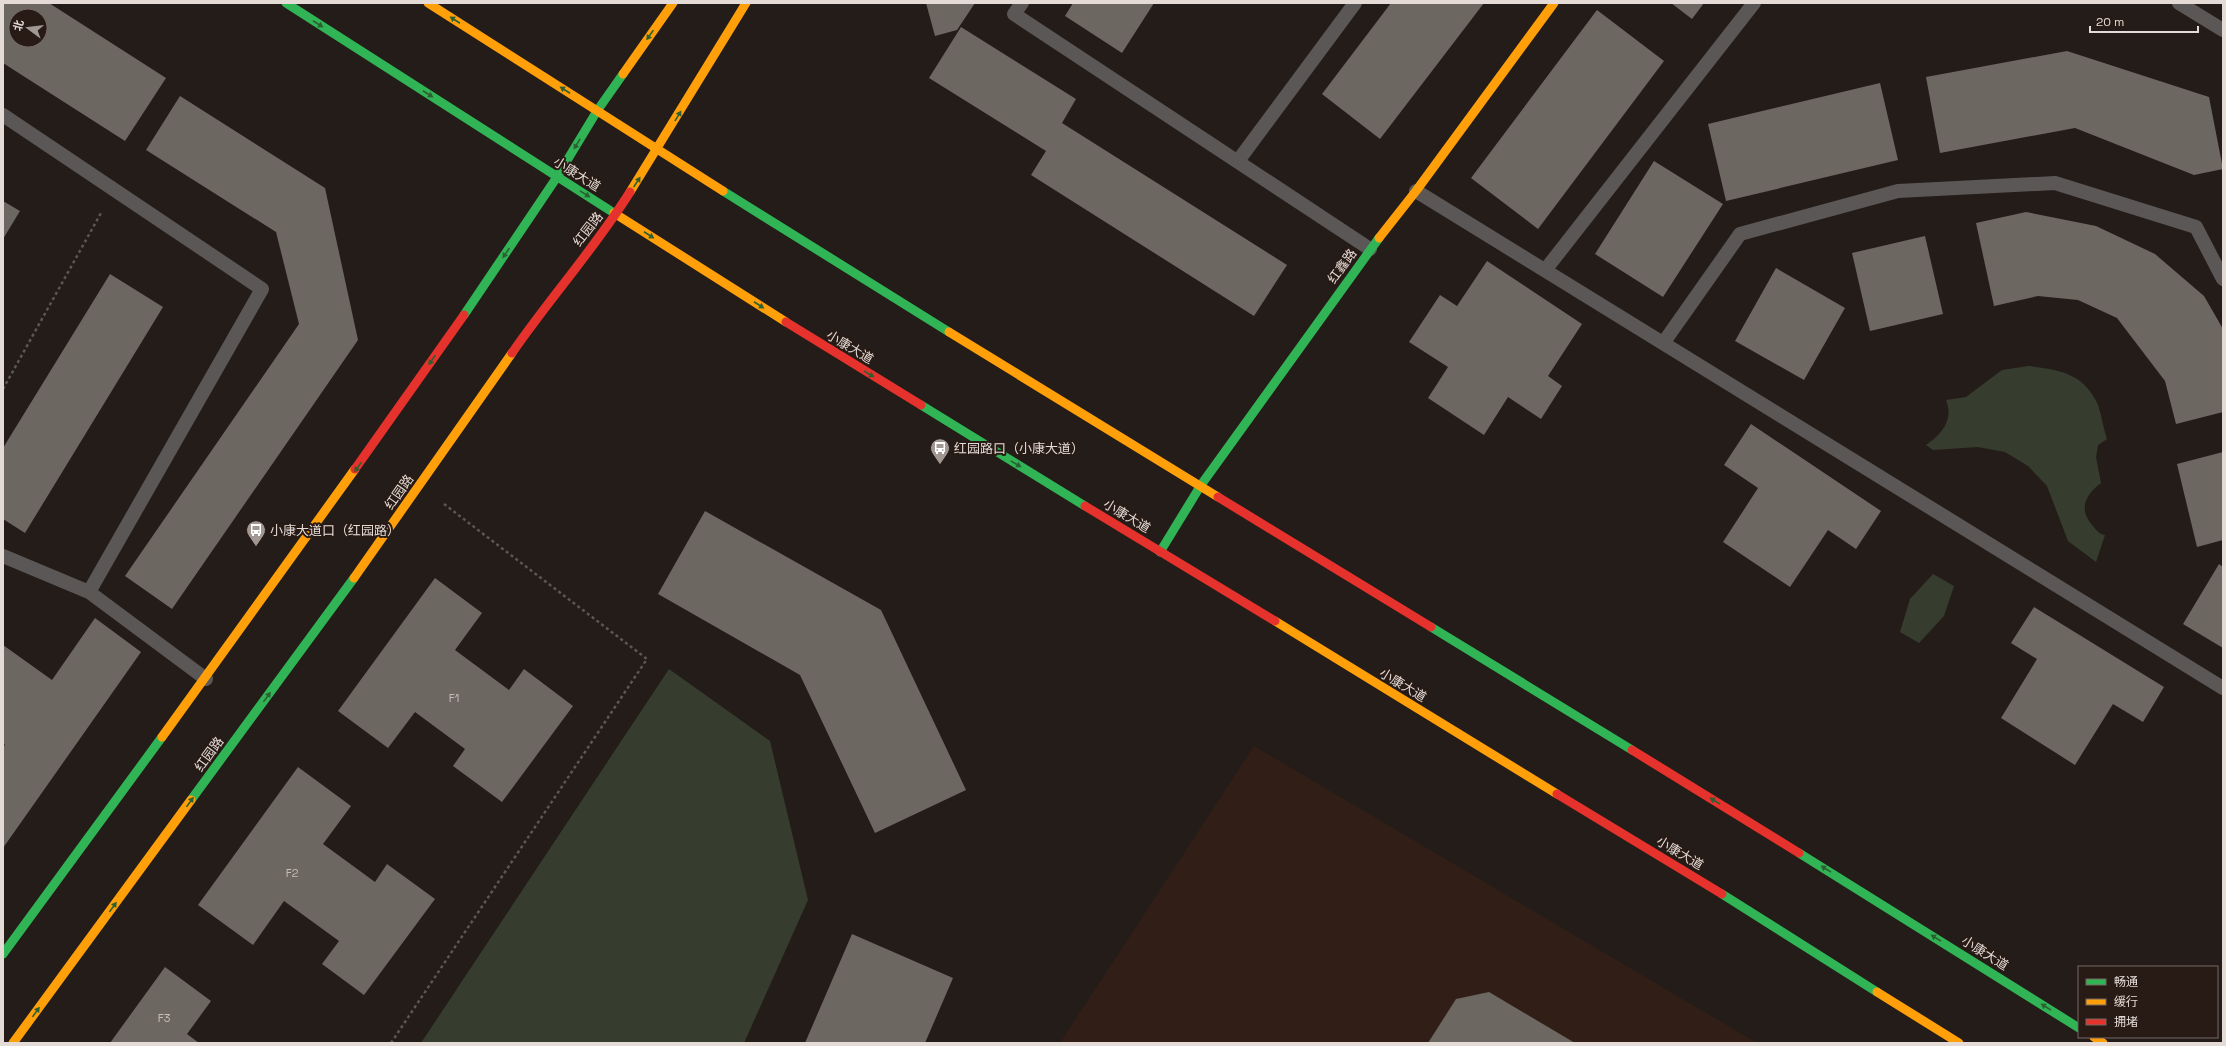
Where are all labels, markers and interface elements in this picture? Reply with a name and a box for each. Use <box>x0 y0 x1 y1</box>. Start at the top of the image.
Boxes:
north arrow <box>8 8 48 48</box>
scale bar <box>2090 8 2198 34</box>
text: 20 m <box>2096 14 2124 30</box>
one-way arrow <box>450 16 460 24</box>
text: 北 <box>10 18 27 33</box>
one-way arrow <box>313 20 324 28</box>
one-way arrow <box>646 30 654 40</box>
one-way arrow <box>559 86 570 94</box>
one-way arrow <box>423 90 433 98</box>
one-way arrow <box>674 110 681 122</box>
one-way arrow <box>574 138 581 150</box>
street label: 小康大道 <box>550 153 604 195</box>
one-way arrow <box>633 177 641 187</box>
one-way arrow <box>579 191 591 198</box>
street label: 红园路 <box>569 208 607 250</box>
one-way arrow <box>644 231 654 239</box>
street label: 红鑫路 <box>1324 245 1360 287</box>
one-way arrow <box>502 248 510 259</box>
one-way arrow <box>754 301 764 309</box>
street label: 小康大道 <box>823 326 877 368</box>
one-way arrow <box>428 355 436 366</box>
one-way arrow <box>864 370 874 378</box>
bus stop icon: 红园路口（小康大道） <box>929 437 951 465</box>
place label: 红园路口（小康大道） <box>954 440 1084 457</box>
one-way arrow <box>1010 460 1022 467</box>
one-way arrow <box>354 462 362 472</box>
street label: 红园路 <box>381 471 417 513</box>
street label: 小康大道 <box>1100 495 1154 537</box>
bus stop icon: 小康大道口（红园路） <box>245 519 267 547</box>
place label: 小康大道口（红园路） <box>270 522 400 539</box>
street label: 小康大道 <box>1376 664 1430 706</box>
house number: F1 <box>449 691 459 705</box>
one-way arrow <box>262 692 270 702</box>
street label: 红园路 <box>191 733 227 775</box>
one-way arrow <box>186 796 194 807</box>
one-way arrow <box>1709 797 1721 804</box>
street label: 小康大道 <box>1653 832 1707 874</box>
one-way arrow <box>1820 865 1831 873</box>
house number: F2 <box>286 866 299 880</box>
one-way arrow <box>109 901 117 912</box>
street label: 小康大道 <box>1958 932 2012 974</box>
one-way arrow <box>1931 934 1941 942</box>
legend <box>2078 966 2218 1038</box>
text: 畅通 <box>2114 974 2138 990</box>
text: 缓行 <box>2114 994 2138 1010</box>
one-way arrow <box>2041 1003 2051 1011</box>
one-way arrow <box>32 1006 40 1017</box>
house number: F3 <box>158 1011 171 1025</box>
text: 拥堵 <box>2114 1014 2138 1030</box>

